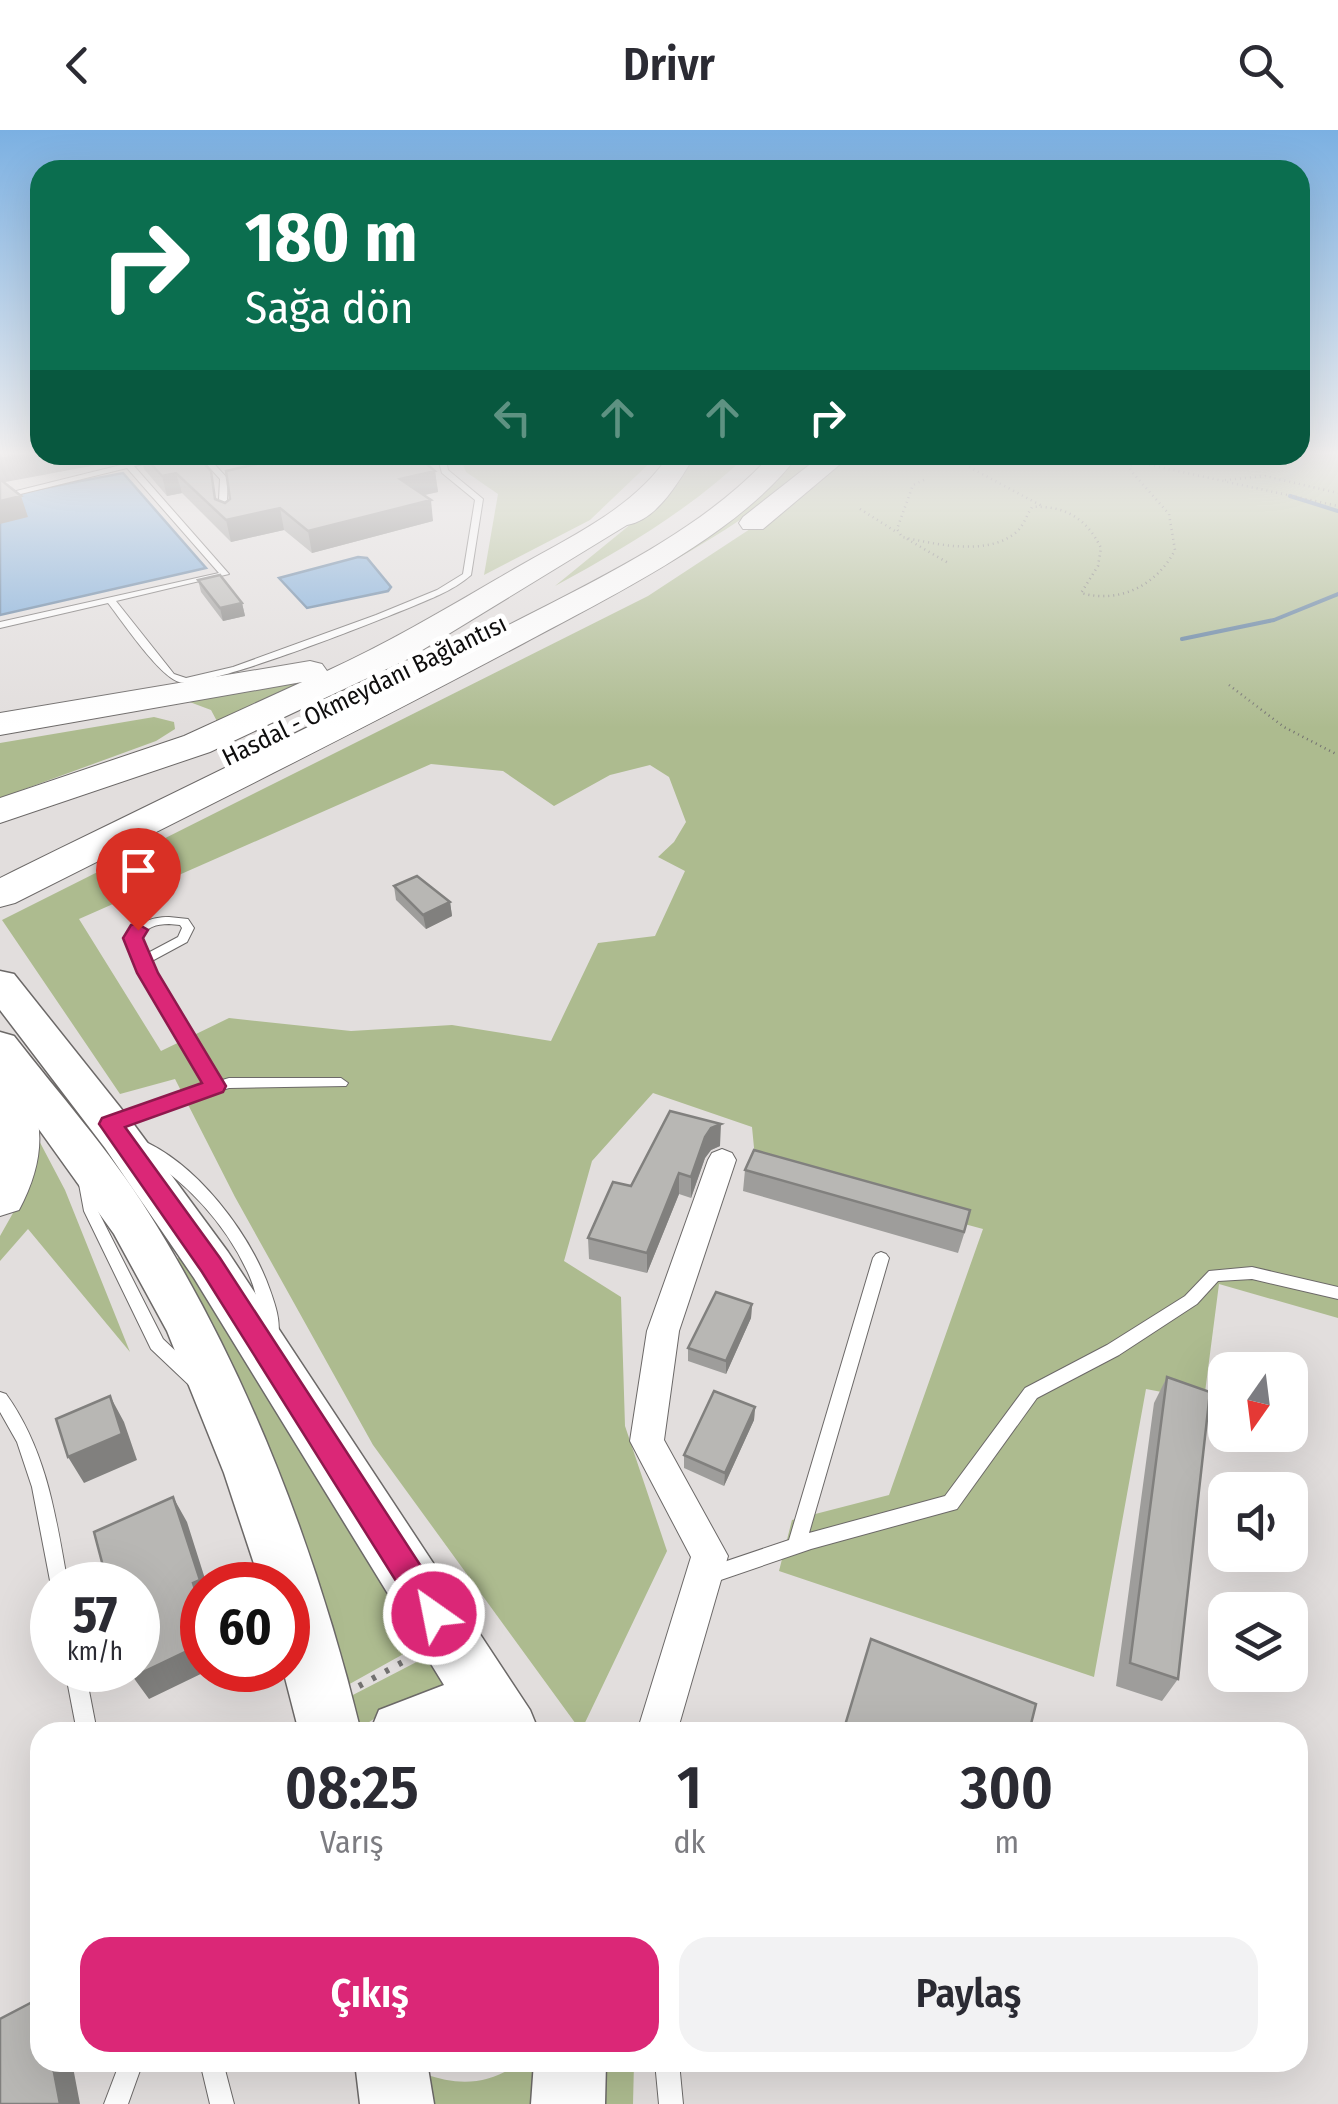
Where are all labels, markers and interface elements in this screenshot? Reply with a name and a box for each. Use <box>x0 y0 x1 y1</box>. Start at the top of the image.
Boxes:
icon: back <box>50 38 105 93</box>
text: Drivr <box>623 38 715 92</box>
icon: search <box>1233 38 1288 93</box>
text: 180 m <box>245 196 418 280</box>
icon: right <box>80 200 210 330</box>
text: Sağa dön <box>245 281 413 335</box>
icon: left <box>485 390 540 445</box>
icon: ahead <box>590 390 645 445</box>
icon: ahead <box>695 390 750 445</box>
icon: right <box>800 390 855 445</box>
street label: Hasdal - Okmeydanı Bağlantısı <box>217 609 511 773</box>
pin <box>96 828 181 931</box>
icon: arrive <box>111 843 166 898</box>
north arrow <box>1208 1352 1308 1452</box>
map controls <box>1208 1352 1308 1692</box>
button: sound <box>1208 1472 1308 1572</box>
speed limit sign: 60 <box>180 1562 310 1692</box>
position arrow <box>382 1562 486 1666</box>
text: 57 <box>73 1585 117 1645</box>
button: layers <box>1208 1592 1308 1692</box>
text: km/h <box>67 1637 123 1667</box>
text: 08:25 <box>285 1752 419 1824</box>
text: 1 <box>677 1752 702 1824</box>
text: 300 <box>960 1752 1053 1824</box>
text: Varış <box>320 1823 384 1861</box>
text: dk <box>673 1823 706 1861</box>
text: m <box>994 1823 1019 1861</box>
button: Çıkış <box>80 1937 659 2052</box>
button: Paylaş <box>679 1937 1258 2052</box>

